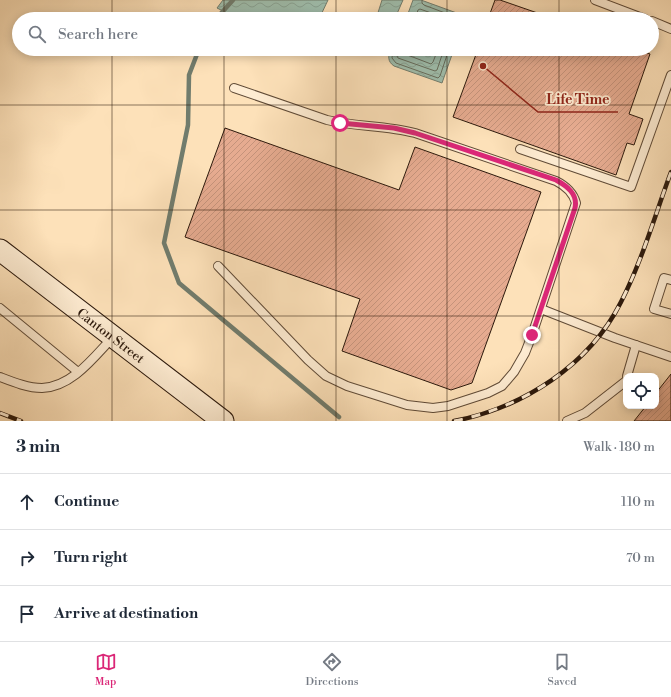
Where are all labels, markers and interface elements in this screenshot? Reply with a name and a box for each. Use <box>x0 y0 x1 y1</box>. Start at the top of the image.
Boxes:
search box <box>12 12 659 56</box>
icon: search <box>26 23 48 45</box>
text: Search here <box>58 25 138 44</box>
callout: Life Time <box>538 86 618 112</box>
text: Life Time <box>546 91 610 109</box>
route start <box>331 114 349 132</box>
street label: Canton Street <box>74 305 148 367</box>
route end <box>523 326 541 344</box>
map controls <box>623 373 659 409</box>
button: locate <box>623 373 659 409</box>
text: 3 min <box>16 436 60 458</box>
text: Walk · 180 m <box>583 439 655 455</box>
icon: ahead <box>16 491 38 513</box>
text: Continue <box>54 492 119 511</box>
text: 110 m <box>621 494 655 510</box>
icon: right <box>16 547 38 569</box>
text: Turn right <box>54 548 128 567</box>
text: 70 m <box>626 550 655 566</box>
icon: arrive <box>16 603 38 625</box>
text: Arrive at destination <box>54 604 198 623</box>
tab: Map <box>95 651 117 689</box>
tab: Directions <box>306 651 359 689</box>
tab: Saved <box>548 651 576 689</box>

